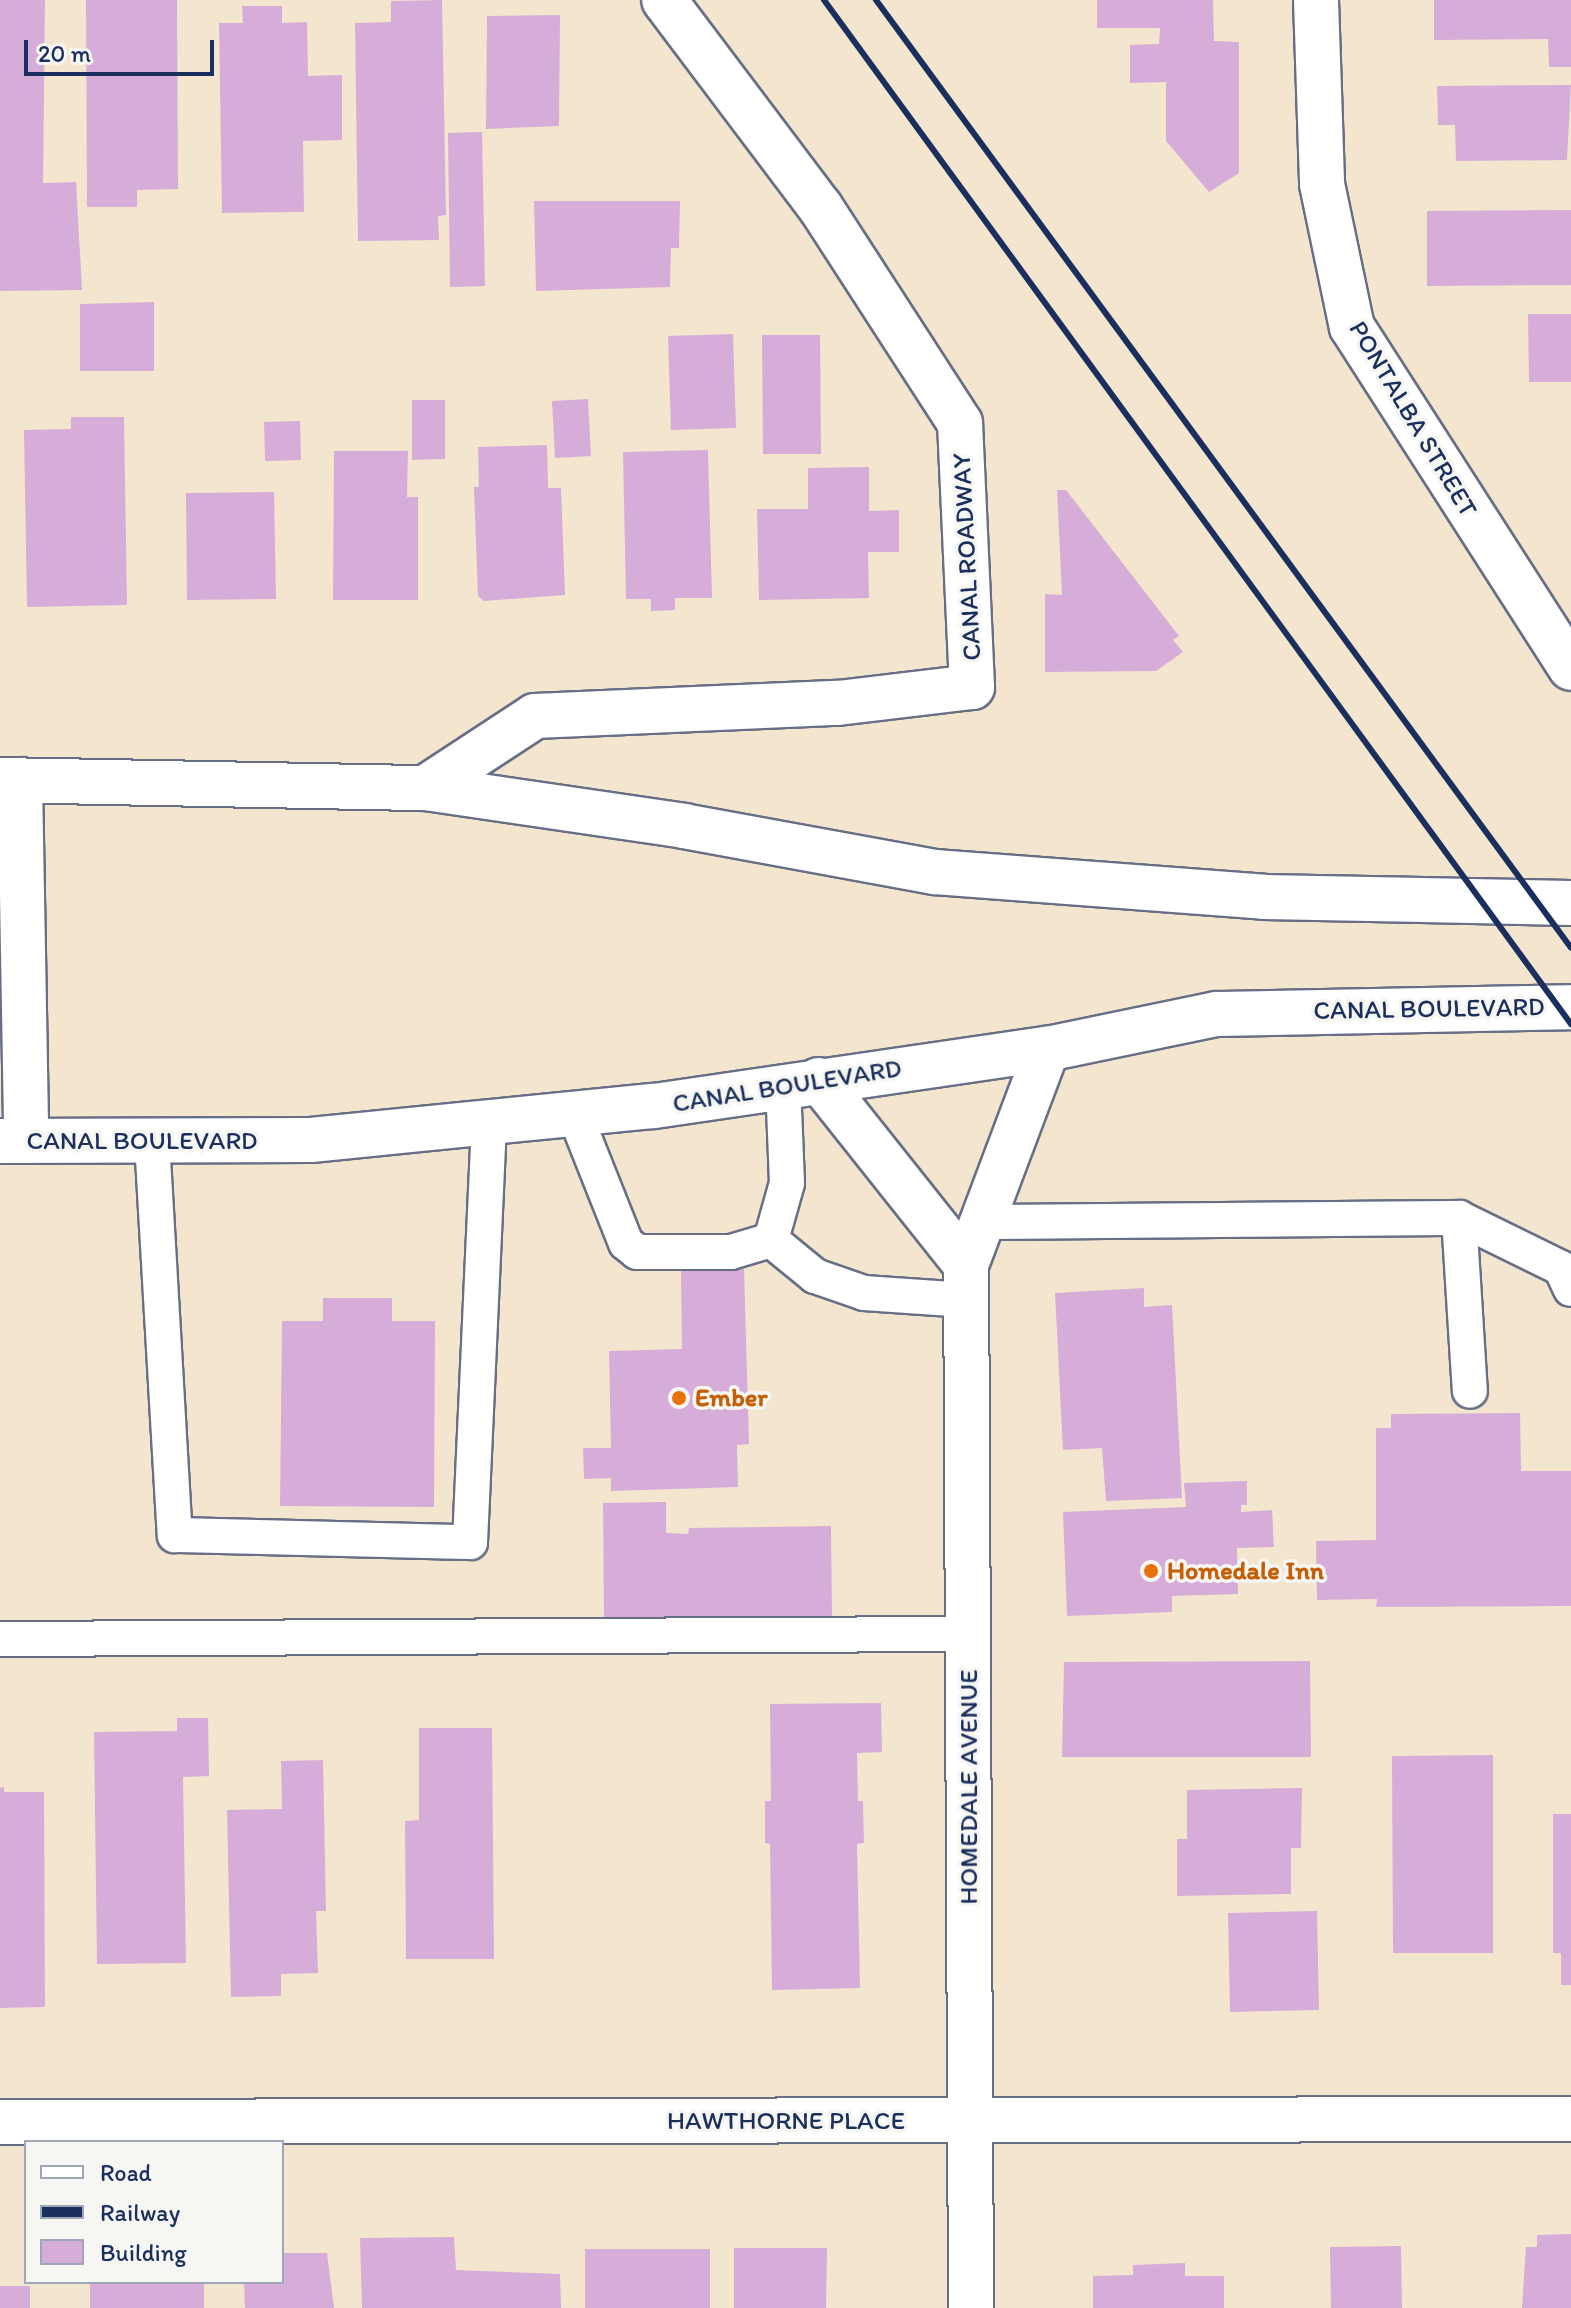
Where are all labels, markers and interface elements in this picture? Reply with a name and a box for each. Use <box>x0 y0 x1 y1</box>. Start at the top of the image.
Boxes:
scale bar <box>28 24 218 74</box>
text: 20 m <box>38 39 91 68</box>
street label: PONTALBA STREET <box>1342 315 1484 523</box>
street label: CANAL ROADWAY <box>946 452 988 662</box>
street label: CANAL BOULEVARD <box>1313 991 1545 1027</box>
street label: CANAL BOULEVARD <box>670 1053 904 1119</box>
street label: CANAL BOULEVARD <box>26 1125 258 1157</box>
place label: Ember <box>695 1382 767 1414</box>
marker: Ember <box>670 1389 688 1407</box>
place label: Homedale Inn <box>1167 1555 1324 1587</box>
marker: Homedale Inn <box>1142 1562 1160 1580</box>
street label: HOMEDALE AVENUE <box>953 1670 985 1904</box>
street label: HAWTHORNE PLACE <box>667 2105 905 2137</box>
legend <box>24 2140 284 2284</box>
text: Road <box>100 2158 152 2187</box>
text: Railway <box>100 2198 180 2227</box>
text: Building <box>100 2238 187 2267</box>

